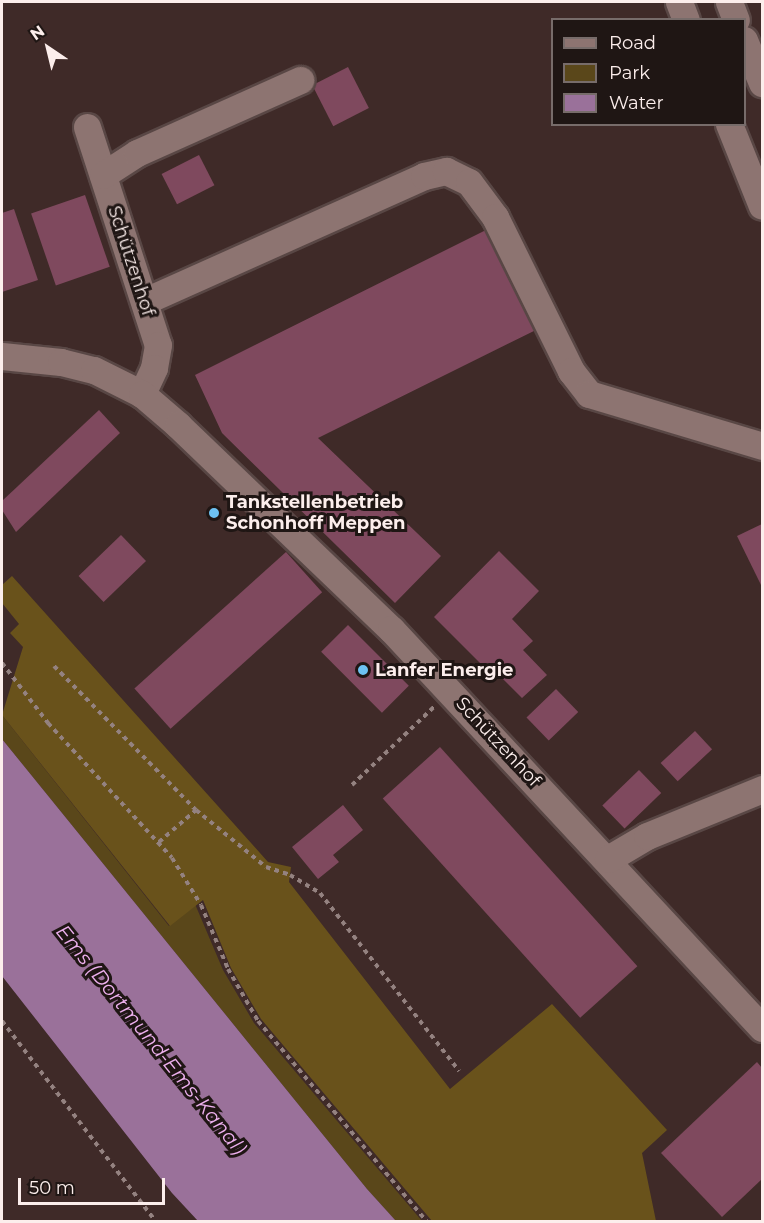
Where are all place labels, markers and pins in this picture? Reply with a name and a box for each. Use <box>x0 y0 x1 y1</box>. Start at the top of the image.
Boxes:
place label: Tankstellenbetrieb Schonhoff Meppen <box>226 492 405 534</box>
marker: Tankstellenbetrieb Schonhoff Meppen <box>207 506 221 520</box>
place label: Lanfer Energie <box>375 659 513 681</box>
marker: Lanfer Energie <box>356 663 370 677</box>

